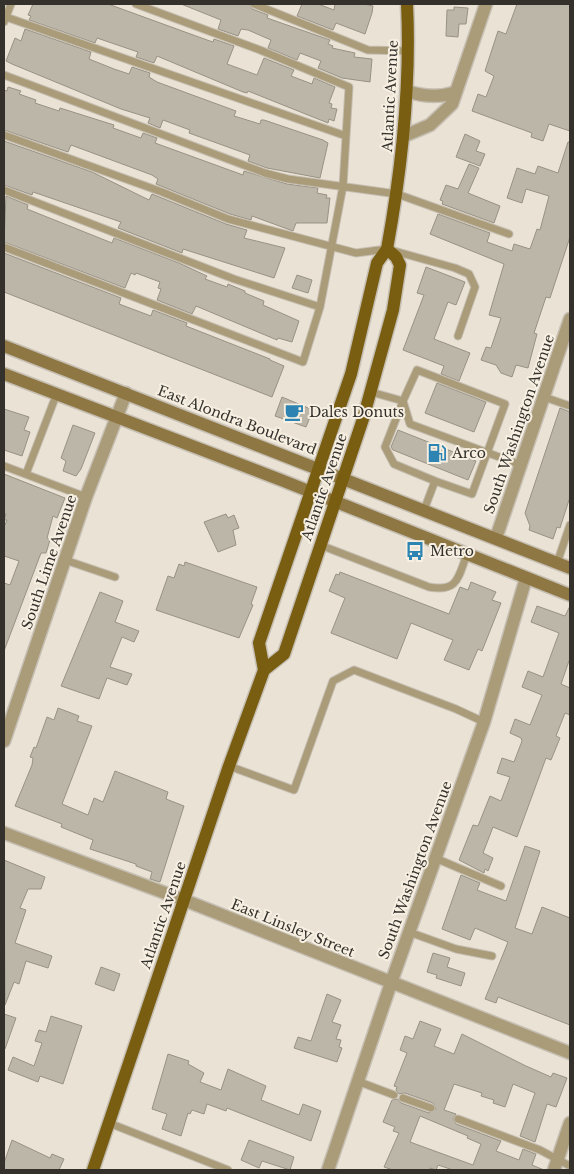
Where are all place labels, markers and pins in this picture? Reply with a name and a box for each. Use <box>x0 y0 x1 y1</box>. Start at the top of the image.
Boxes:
cafe icon: Dales Donuts <box>283 401 305 423</box>
place label: Dales Donuts <box>309 403 404 421</box>
fuel station icon: Arco <box>426 442 448 464</box>
place label: Arco <box>451 444 486 462</box>
bus stop icon: Metro <box>404 540 426 562</box>
place label: Metro <box>430 542 474 560</box>

